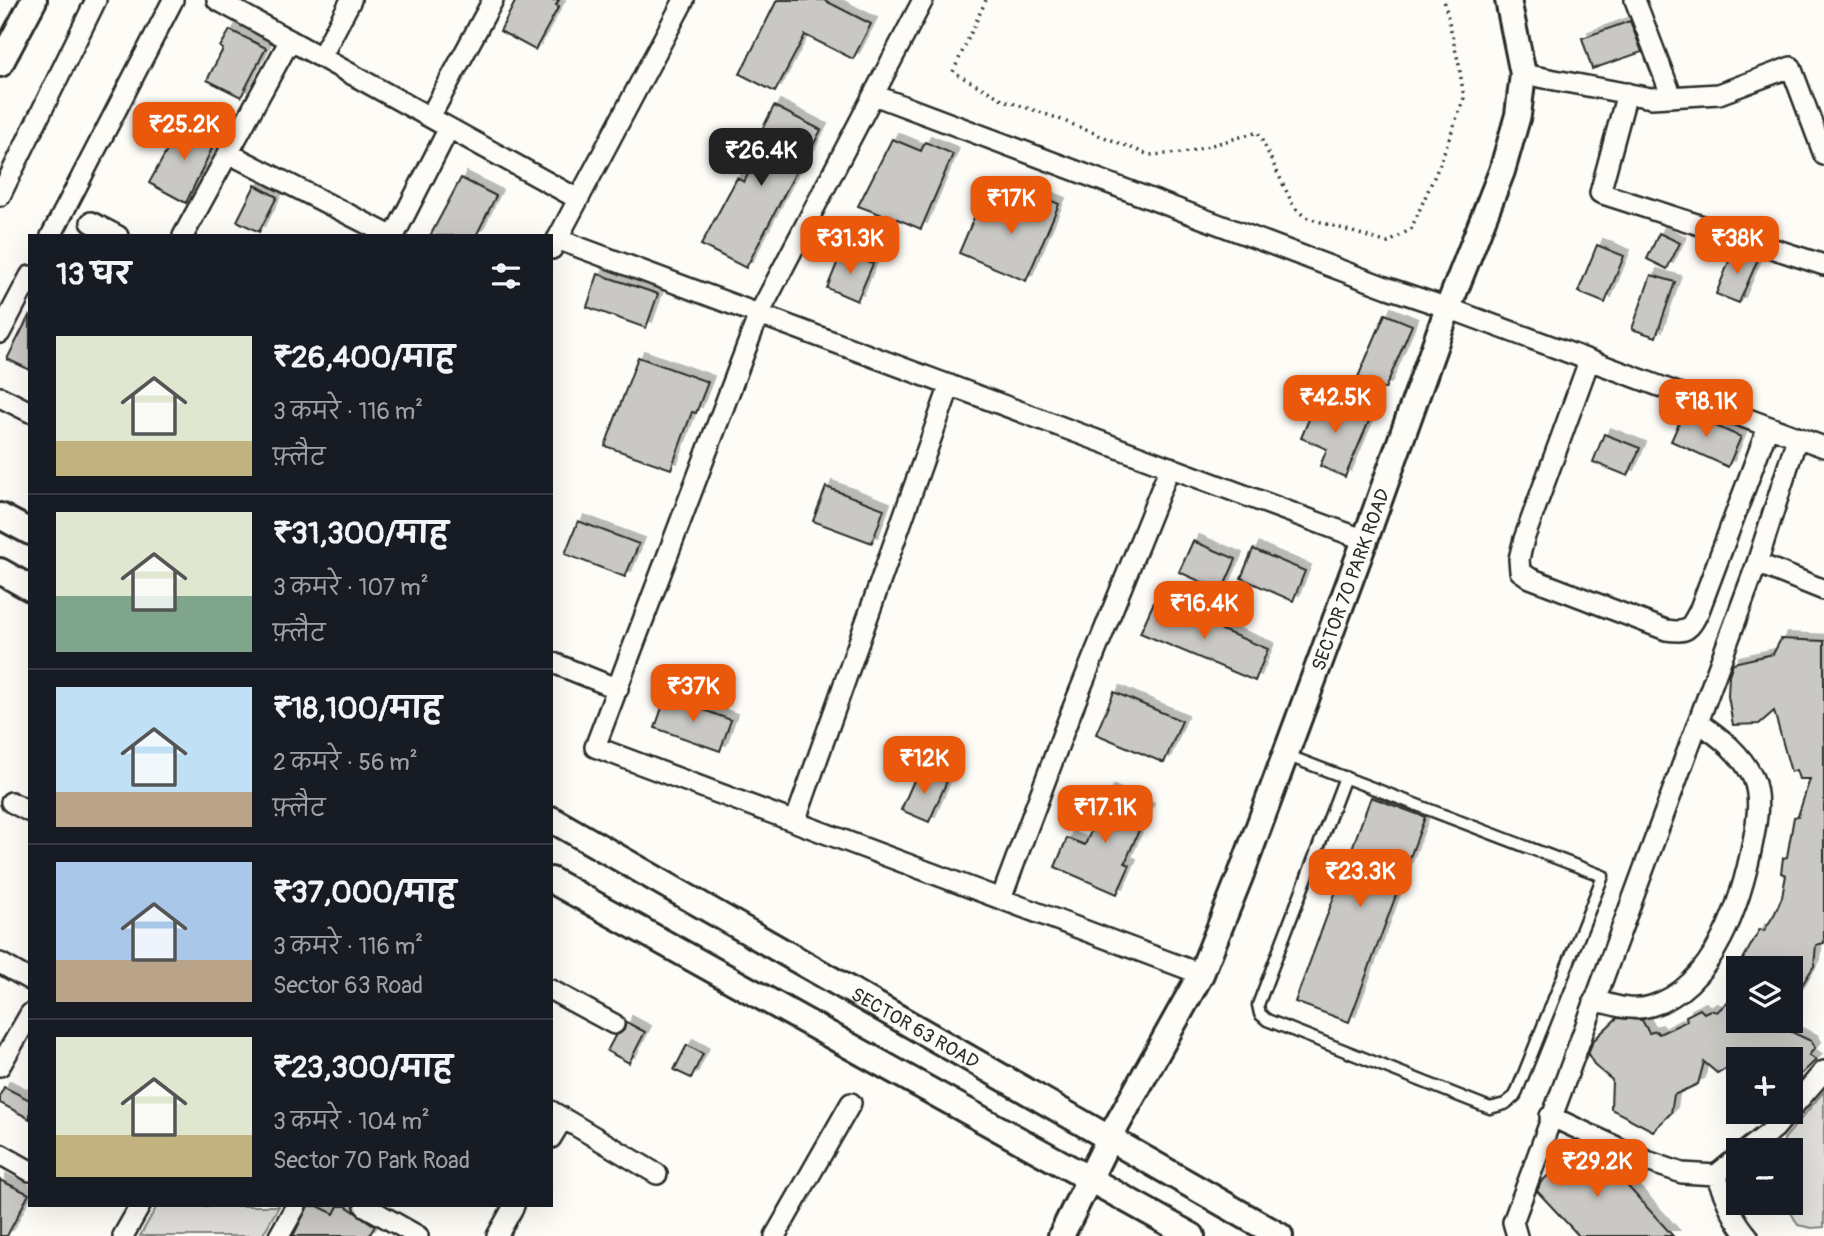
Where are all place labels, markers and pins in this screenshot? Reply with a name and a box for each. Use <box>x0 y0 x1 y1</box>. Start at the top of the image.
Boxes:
pin: ₹25.2K <box>127 102 241 162</box>
pin: ₹26.4K <box>704 128 818 188</box>
pin: ₹17K <box>970 176 1052 236</box>
pin: ₹31.3K <box>793 216 907 276</box>
pin: ₹38K <box>1696 216 1778 276</box>
pin: ₹42.5K <box>1278 376 1392 435</box>
pin: ₹18.1K <box>1649 380 1763 439</box>
pin: ₹16.4K <box>1147 582 1261 641</box>
pin: ₹37K <box>652 664 734 724</box>
pin: ₹12K <box>883 736 965 796</box>
pin: ₹17.1K <box>1048 786 1162 845</box>
pin: ₹23.3K <box>1303 850 1417 909</box>
pin: ₹29.2K <box>1540 1140 1654 1199</box>

